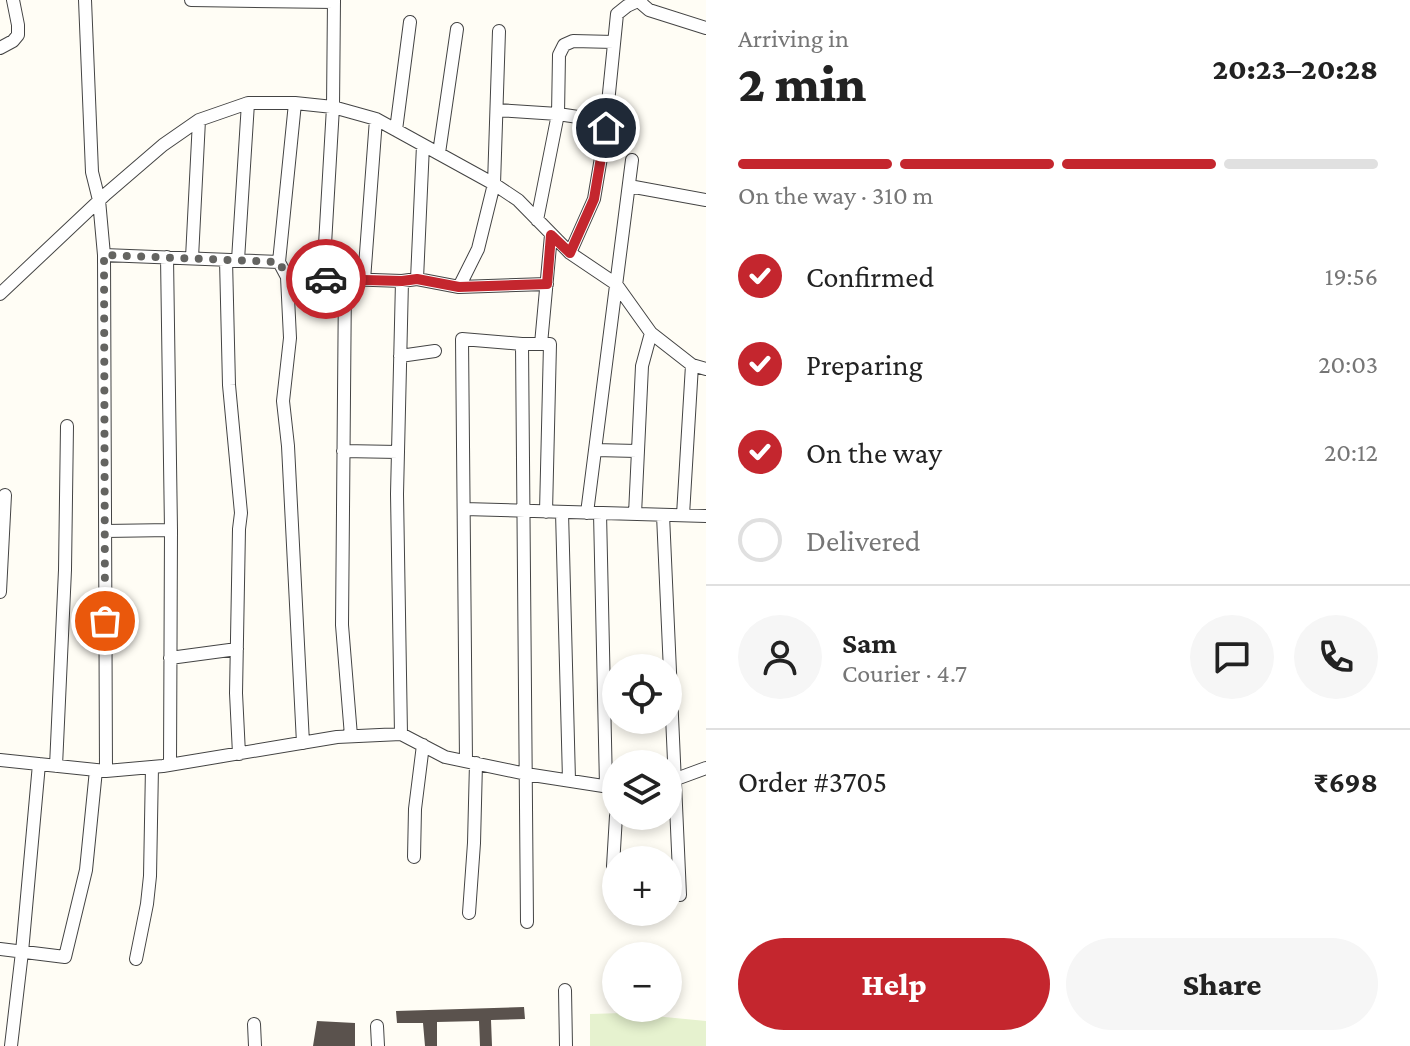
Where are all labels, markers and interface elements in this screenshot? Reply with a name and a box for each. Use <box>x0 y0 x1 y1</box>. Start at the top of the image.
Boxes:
text: Arriving in <box>738 24 849 53</box>
text: 20:23–20:28 <box>1212 52 1378 85</box>
text: 2 min <box>738 54 866 112</box>
pin <box>572 94 640 162</box>
icon: home <box>584 106 628 150</box>
text: On the way · 310 m <box>738 181 933 210</box>
courier <box>286 239 366 319</box>
icon: check <box>738 254 782 298</box>
icon: car <box>304 257 348 301</box>
text: Confirmed <box>806 260 934 293</box>
text: 19:56 <box>1325 262 1378 291</box>
icon: check <box>738 342 782 386</box>
text: Preparing <box>806 348 923 381</box>
text: 20:03 <box>1318 350 1378 379</box>
icon: check <box>738 430 782 474</box>
text: On the way <box>806 436 942 469</box>
text: 20:12 <box>1324 438 1378 467</box>
text: Delivered <box>806 524 921 557</box>
pin <box>71 587 139 655</box>
icon: bag <box>83 599 127 643</box>
button: person <box>738 615 822 699</box>
button: chat <box>1190 615 1274 699</box>
button: phone <box>1294 615 1378 699</box>
text: Sam <box>842 626 897 659</box>
map controls <box>602 654 682 1022</box>
button: locate <box>602 654 682 734</box>
text: Courier · 4.7 <box>842 659 967 688</box>
button: layers <box>602 750 682 830</box>
text: Order #3705 <box>738 765 887 798</box>
text: ₹698 <box>1313 765 1378 798</box>
button: + <box>602 846 682 926</box>
button: Help <box>738 938 1050 1030</box>
button: Share <box>1066 938 1378 1030</box>
button: − <box>602 942 682 1022</box>

